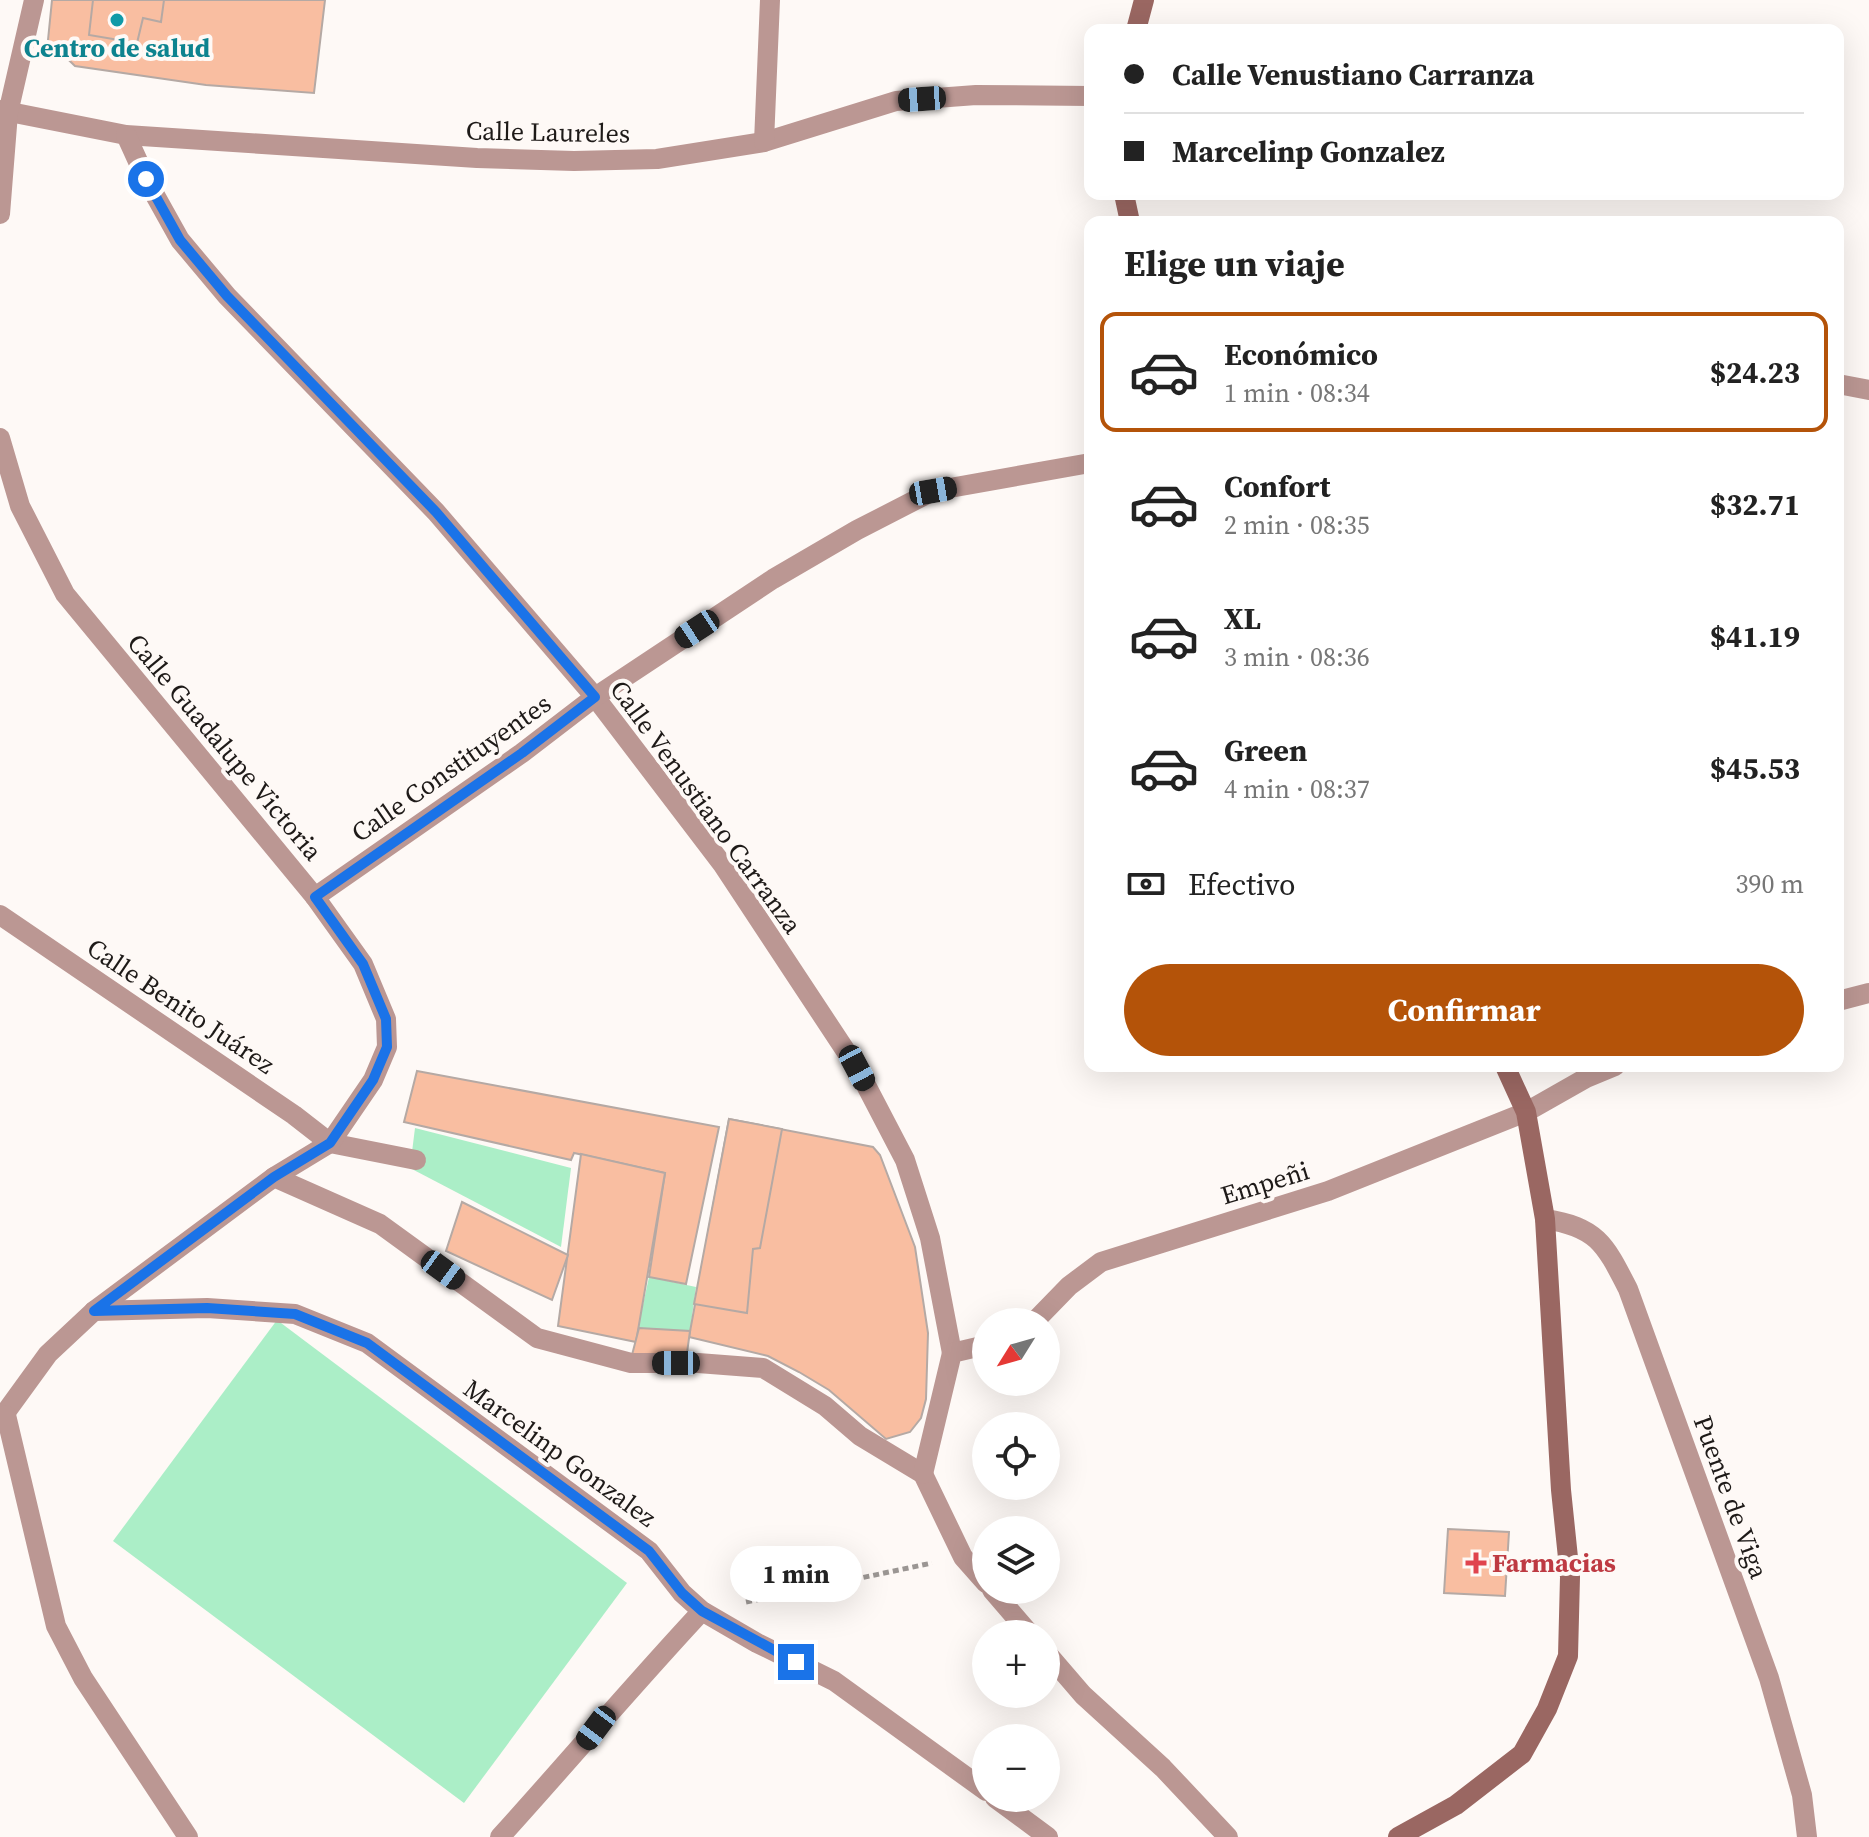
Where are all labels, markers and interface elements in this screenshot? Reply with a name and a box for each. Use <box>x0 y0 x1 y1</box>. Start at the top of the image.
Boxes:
marker: Centro de salud <box>108 11 126 29</box>
place label: Centro de salud <box>24 30 210 66</box>
text: Calle Venustiano Carranza <box>1172 54 1534 95</box>
car <box>897 85 947 113</box>
street label: Calle Laureles <box>466 113 630 151</box>
text: Marcelinp Gonzalez <box>1172 131 1445 172</box>
route start <box>128 161 164 197</box>
text: Elige un viaje <box>1124 239 1345 288</box>
text: Económico <box>1224 334 1378 375</box>
icon: car <box>1128 336 1200 408</box>
text: $24.23 <box>1710 352 1800 393</box>
text: 1 min · 08:34 <box>1224 375 1370 411</box>
text: Confort <box>1224 466 1330 507</box>
icon: car <box>1128 468 1200 540</box>
car <box>907 475 959 507</box>
text: $32.71 <box>1710 484 1800 525</box>
text: 2 min · 08:35 <box>1224 507 1370 543</box>
text: XL <box>1224 598 1261 639</box>
icon: car <box>1128 600 1200 672</box>
car <box>670 606 724 652</box>
text: $41.19 <box>1710 616 1800 657</box>
street label: Calle Guadalupe Victoria <box>119 626 331 869</box>
text: 3 min · 08:36 <box>1224 639 1370 675</box>
street label: Calle Venustiano Carranza <box>602 673 811 942</box>
street label: Calle Constituyentes <box>344 686 558 850</box>
text: Green <box>1224 730 1307 771</box>
icon: car <box>1128 732 1200 804</box>
text: $45.53 <box>1710 748 1800 789</box>
text: 4 min · 08:37 <box>1224 771 1370 807</box>
icon: cash <box>1124 862 1168 906</box>
text: Efectivo <box>1188 864 1295 905</box>
text: 390 m <box>1736 866 1804 902</box>
street label: Calle Benito Juárez <box>80 930 282 1082</box>
button: Confirmar <box>1124 964 1804 1056</box>
car <box>835 1041 879 1095</box>
street label: Empeñi <box>1216 1153 1314 1213</box>
car <box>417 1246 469 1294</box>
north arrow <box>972 1308 1060 1396</box>
map controls <box>972 1308 1060 1812</box>
car <box>652 1351 700 1375</box>
street label: Marcelinp Gonzalez <box>456 1371 664 1535</box>
street label: Puente de Viga <box>1685 1411 1777 1584</box>
button: locate <box>972 1412 1060 1500</box>
button: layers <box>972 1516 1060 1604</box>
place label: Farmacias <box>1492 1545 1616 1581</box>
callout: 1 min <box>730 1546 862 1602</box>
marker: Farmacias <box>1467 1554 1485 1572</box>
text: 1 min <box>762 1556 830 1592</box>
button: + <box>972 1620 1060 1708</box>
route end <box>778 1644 814 1680</box>
car <box>572 1702 620 1754</box>
button: − <box>972 1724 1060 1812</box>

